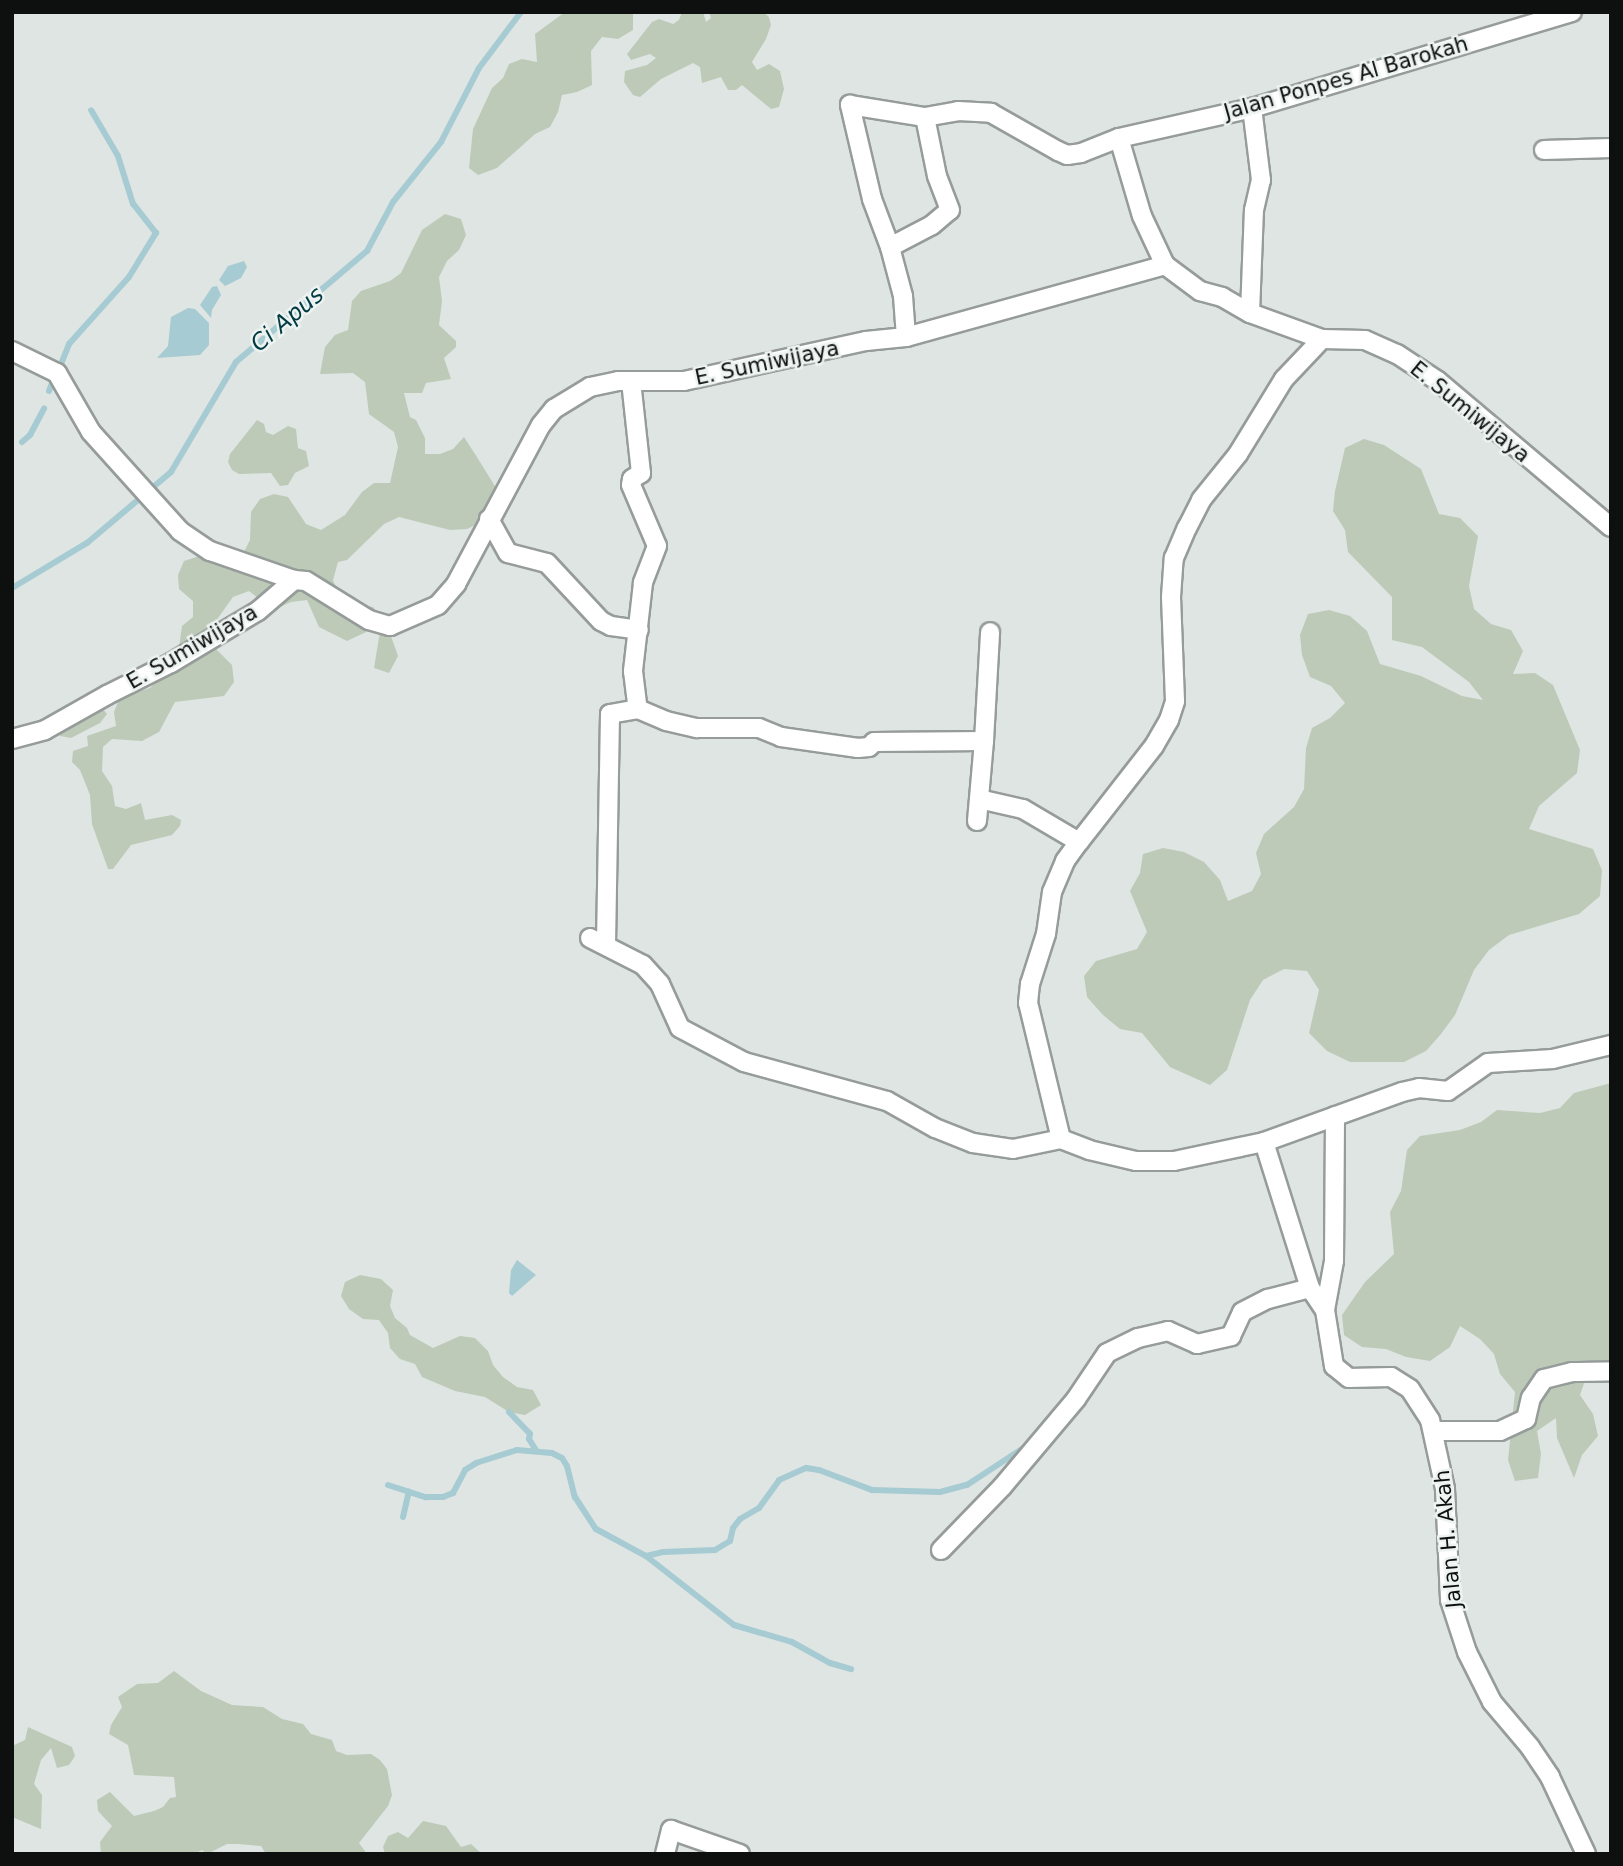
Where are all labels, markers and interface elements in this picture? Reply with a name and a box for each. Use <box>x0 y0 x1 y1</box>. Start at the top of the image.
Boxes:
street label: Jalan Ponpes Al Barokah <box>1221 31 1471 125</box>
water label: Ci Apus <box>245 281 329 357</box>
street label: E. Sumiwijaya <box>693 335 841 391</box>
street label: E. Sumiwijaya <box>1405 356 1535 468</box>
street label: E. Sumiwijaya <box>122 599 262 695</box>
street label: Jalan H. Akah <box>1429 1469 1467 1609</box>

